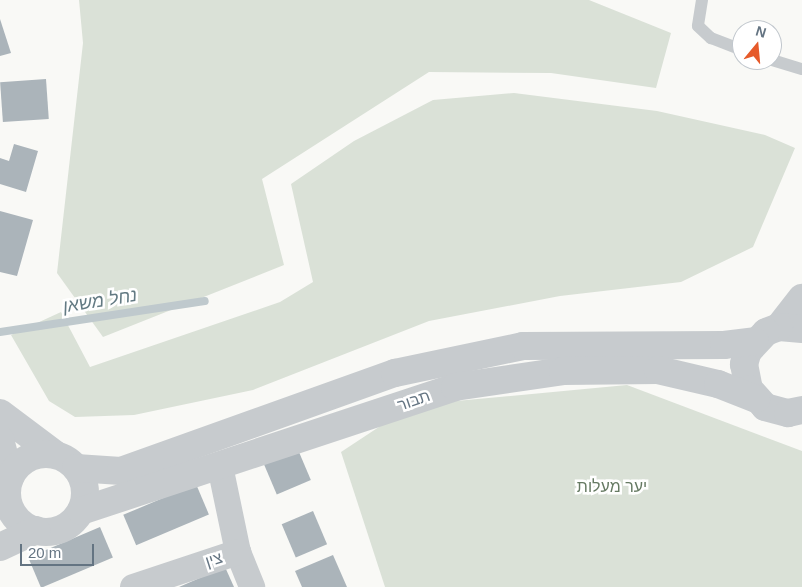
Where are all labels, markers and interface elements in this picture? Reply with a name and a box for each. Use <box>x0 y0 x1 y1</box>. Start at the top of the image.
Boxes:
north arrow <box>732 20 782 70</box>
text: N <box>754 22 768 41</box>
water label: נחל משאן <box>61 284 139 318</box>
street label: תבור <box>395 386 433 416</box>
park label: יער מעלות <box>577 477 647 497</box>
scale bar <box>22 534 96 566</box>
text: 20 m <box>28 544 61 561</box>
street label: צין <box>203 548 225 572</box>

